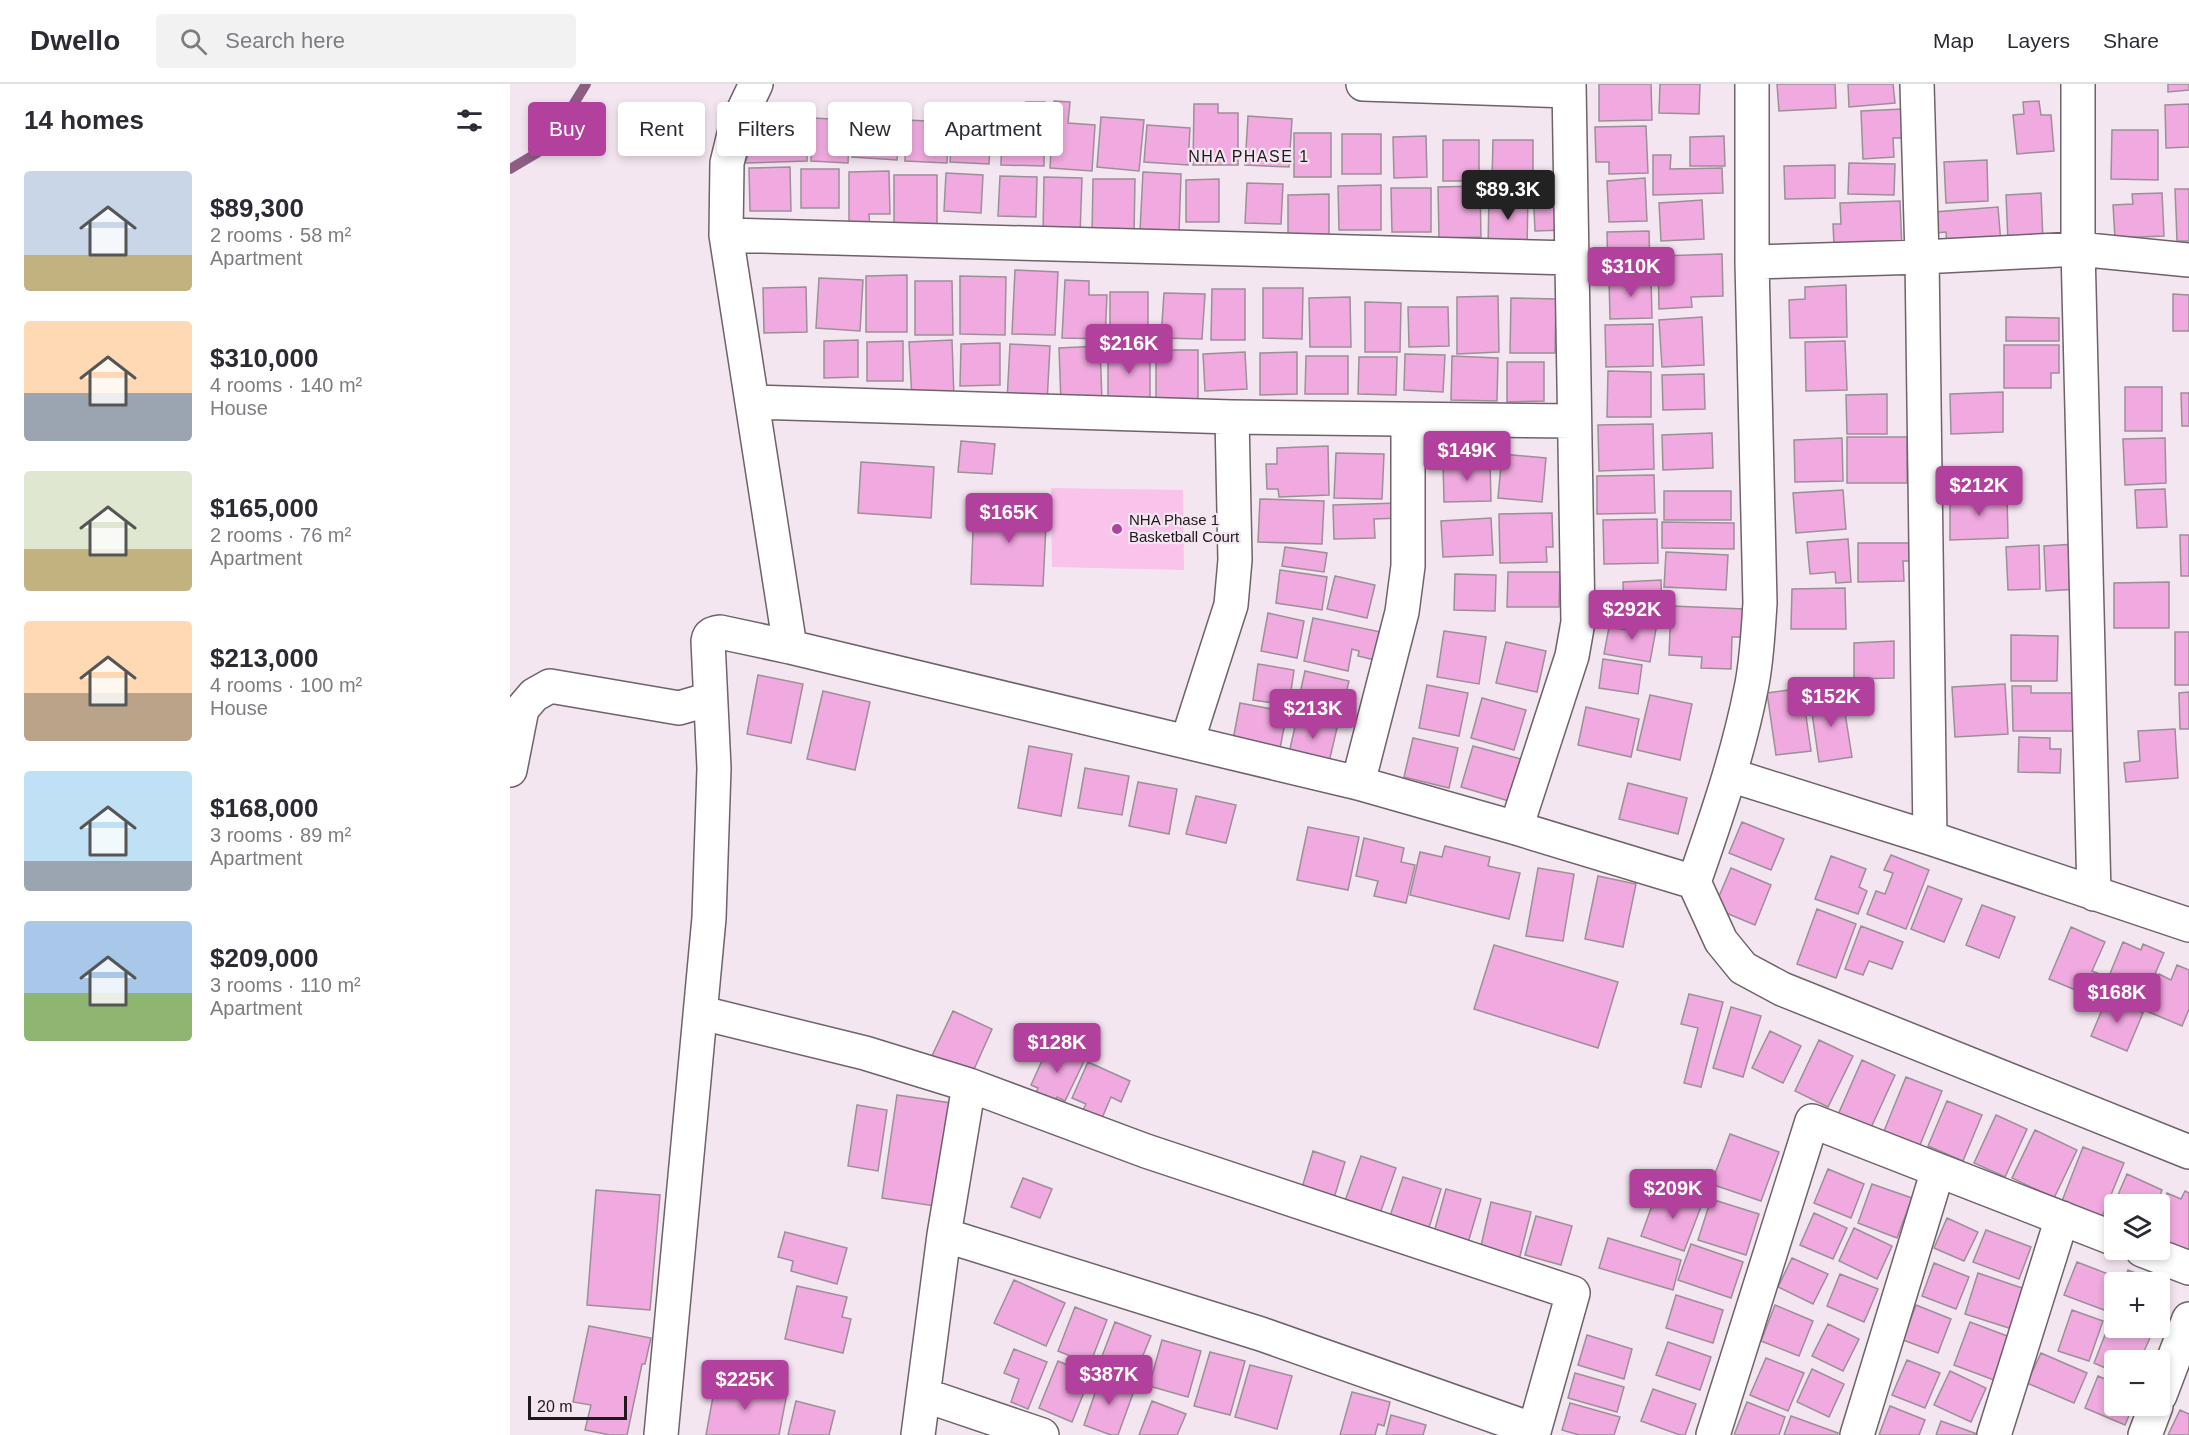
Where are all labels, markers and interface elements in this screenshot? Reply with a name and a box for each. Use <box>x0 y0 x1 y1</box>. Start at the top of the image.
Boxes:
search box <box>156 14 576 68</box>
text: Dwello <box>30 25 120 56</box>
icon: search <box>177 25 210 58</box>
text: Search here <box>225 28 345 53</box>
text: Map <box>1933 29 1974 52</box>
text: Layers <box>2007 29 2070 52</box>
text: Share <box>2103 29 2159 52</box>
chip: Buy <box>528 102 606 156</box>
chip: Rent <box>618 102 705 156</box>
chip: Filters <box>717 102 816 156</box>
chip: New <box>828 102 912 156</box>
chip: Apartment <box>924 102 1063 156</box>
icon: filters <box>453 104 486 137</box>
text: 14 homes <box>24 105 144 135</box>
district label: NHA PHASE 1 <box>1188 148 1310 165</box>
pin: $89.3K <box>1459 170 1557 221</box>
text: $89.3K <box>1476 178 1540 200</box>
text: $89,300 <box>210 193 304 223</box>
icon: home <box>72 195 144 267</box>
text: 2 rooms · 58 m² <box>210 224 351 246</box>
text: Apartment <box>210 247 302 269</box>
pin: $310K <box>1589 247 1673 298</box>
text: $310K <box>1602 255 1660 277</box>
pin: $216K <box>1087 324 1171 375</box>
text: $216K <box>1100 332 1158 354</box>
text: $310,000 <box>210 343 318 373</box>
icon: home <box>72 345 144 417</box>
text: 4 rooms · 140 m² <box>210 374 362 396</box>
text: House <box>210 397 268 419</box>
pin: $149K <box>1425 431 1509 482</box>
text: $149K <box>1438 439 1496 461</box>
pin: $212K <box>1937 466 2021 517</box>
text: $212K <box>1950 474 2008 496</box>
text: $165,000 <box>210 493 318 523</box>
pin: $165K <box>967 493 1051 544</box>
icon: home <box>72 495 144 567</box>
text: $165K <box>980 501 1038 523</box>
place label: NHA Phase 1 Basketball Court <box>1129 511 1240 545</box>
marker: NHA Phase 1 Basketball Court <box>1110 522 1124 536</box>
text: 2 rooms · 76 m² <box>210 524 351 546</box>
text: Apartment <box>210 547 302 569</box>
pin: $292K <box>1590 590 1674 641</box>
text: $292K <box>1603 598 1661 620</box>
text: $213,000 <box>210 643 318 673</box>
icon: home <box>72 645 144 717</box>
text: 4 rooms · 100 m² <box>210 674 362 696</box>
pin: $152K <box>1789 677 1873 728</box>
text: $152K <box>1802 685 1860 707</box>
pin: $213K <box>1271 689 1355 740</box>
text: House <box>210 697 268 719</box>
text: $213K <box>1284 697 1342 719</box>
text: $168,000 <box>210 793 318 823</box>
icon: home <box>72 795 144 867</box>
text: 3 rooms · 89 m² <box>210 824 351 846</box>
text: Apartment <box>210 847 302 869</box>
text: $209,000 <box>210 943 318 973</box>
icon: home <box>72 945 144 1017</box>
pin: $168K <box>2075 973 2159 1024</box>
text: 3 rooms · 110 m² <box>210 974 361 996</box>
text: $168K <box>2088 981 2146 1003</box>
text: Apartment <box>210 997 302 1019</box>
pin: $128K <box>1015 1023 1099 1074</box>
text: $128K <box>1028 1031 1086 1053</box>
pin: $209K <box>1631 1169 1715 1220</box>
text: $209K <box>1644 1177 1702 1199</box>
map controls <box>2104 1194 2170 1416</box>
button: layers <box>2104 1194 2170 1260</box>
button: + <box>2104 1272 2170 1338</box>
button: − <box>2104 1350 2170 1416</box>
pin: $387K <box>1067 1355 1151 1406</box>
pin: $225K <box>703 1360 787 1411</box>
text: $387K <box>1080 1363 1138 1385</box>
text: $225K <box>716 1368 774 1390</box>
scale bar <box>528 1393 627 1420</box>
text: 20 m <box>537 1398 573 1415</box>

